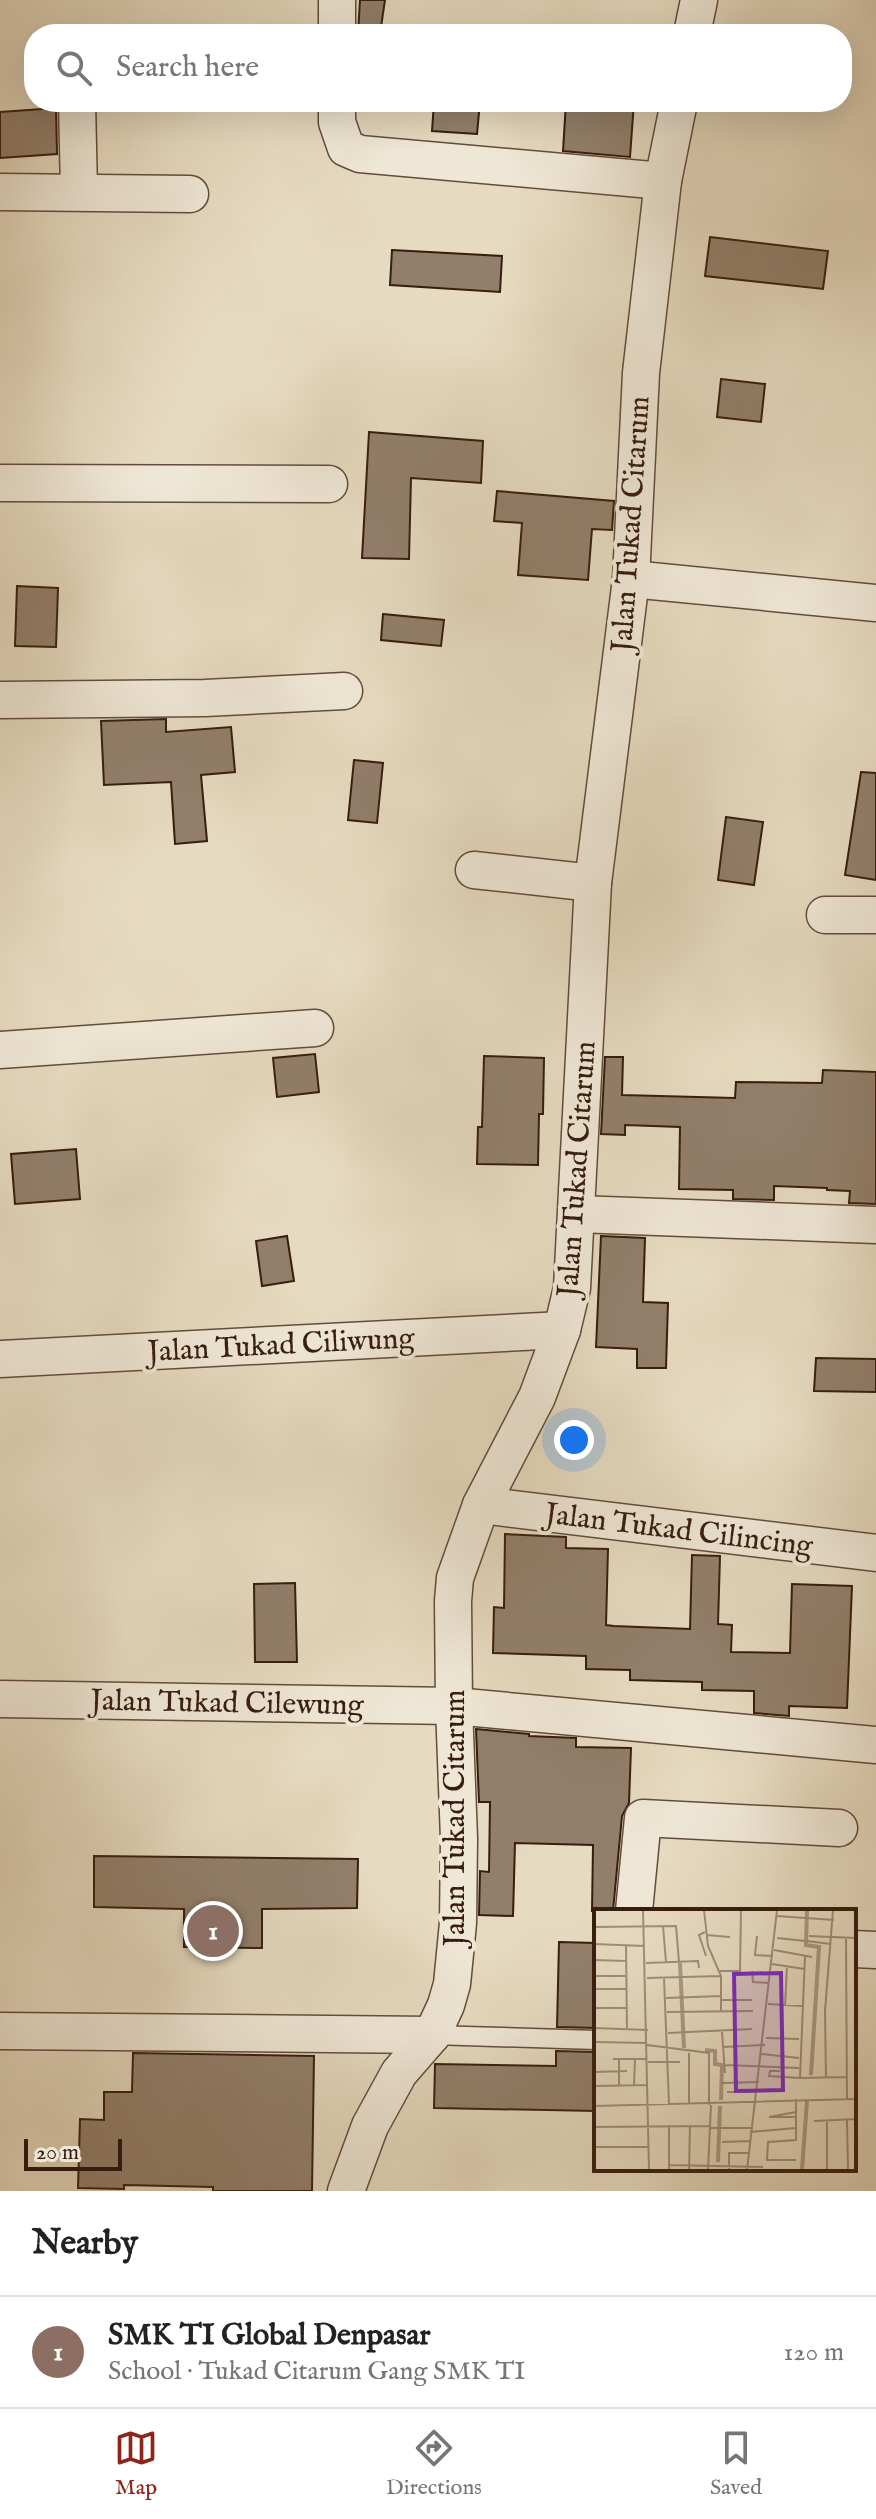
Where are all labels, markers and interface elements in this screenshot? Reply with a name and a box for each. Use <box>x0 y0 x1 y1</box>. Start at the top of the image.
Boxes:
search box <box>24 24 852 112</box>
icon: search <box>52 46 96 90</box>
text: Search here <box>116 49 259 87</box>
street label: Jalan Tukad Citarum <box>604 395 660 657</box>
street label: Jalan Tukad Citarum <box>550 1040 606 1302</box>
street label: Jalan Tukad Ciliwung <box>144 1320 416 1372</box>
your location <box>554 1420 594 1460</box>
street label: Jalan Tukad Cilincing <box>540 1495 815 1566</box>
street label: Jalan Tukad Cilewung <box>87 1683 365 1725</box>
street label: Jalan Tukad Citarum <box>437 1690 475 1949</box>
pin: 1 <box>187 1901 239 1961</box>
inset map <box>594 1909 856 2171</box>
scale bar <box>24 2135 122 2171</box>
text: 20 m <box>36 2139 79 2167</box>
text: Nearby <box>32 2222 138 2265</box>
text: SMK TI Global Denpasar <box>108 2317 431 2355</box>
text: 1 <box>53 2336 63 2369</box>
text: 120 m <box>784 2336 844 2369</box>
text: School · Tukad Citarum Gang SMK TI <box>108 2355 525 2388</box>
tab: Map <box>114 2426 158 2502</box>
tab: Directions <box>386 2426 482 2502</box>
tab: Saved <box>710 2426 762 2502</box>

